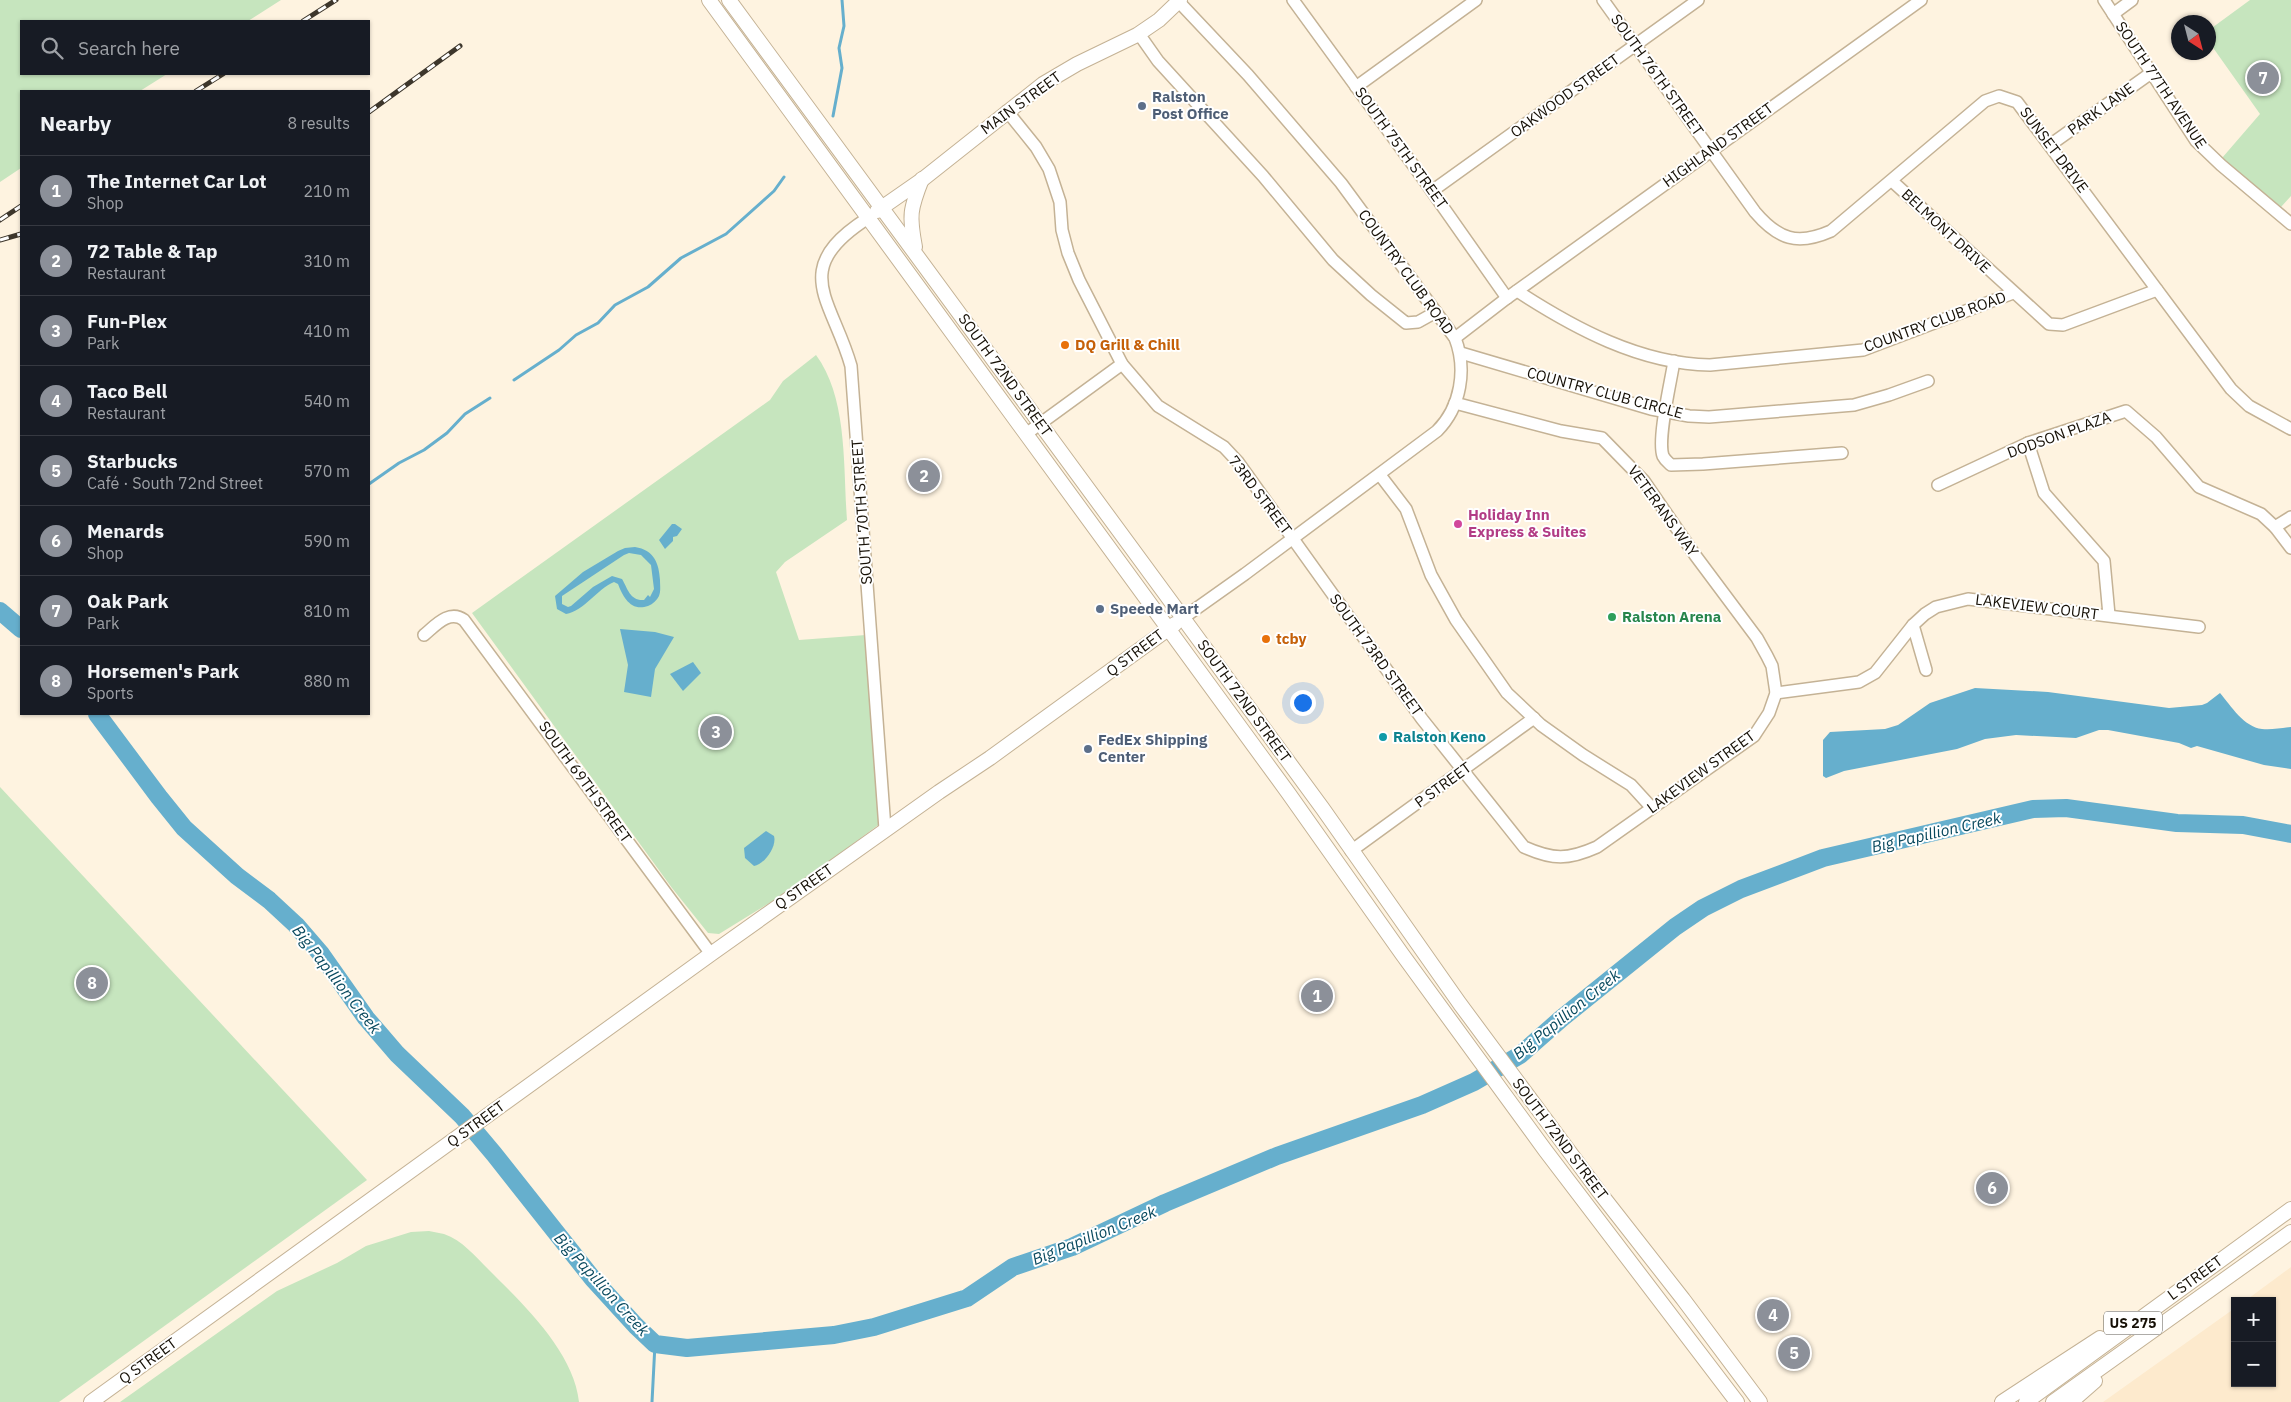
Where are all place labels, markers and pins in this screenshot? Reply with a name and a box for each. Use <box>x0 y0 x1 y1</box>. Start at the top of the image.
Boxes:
pin: 7 <box>2247 59 2279 97</box>
place label: Ralston Post Office <box>1152 87 1229 123</box>
marker: Ralston Post Office <box>1136 100 1148 112</box>
place label: DQ Grill & Chill <box>1075 335 1180 354</box>
marker: DQ Grill & Chill <box>1059 339 1071 351</box>
pin: 2 <box>908 457 940 495</box>
place label: Holiday Inn Express & Suites <box>1468 505 1587 541</box>
marker: Holiday Inn Express & Suites <box>1452 518 1464 530</box>
place label: Speede Mart <box>1110 599 1199 618</box>
marker: Speede Mart <box>1094 603 1106 615</box>
place label: Ralston Arena <box>1622 607 1722 626</box>
marker: Ralston Arena <box>1606 611 1618 623</box>
place label: tcby <box>1276 629 1306 648</box>
marker: tcby <box>1260 633 1272 645</box>
pin: 3 <box>700 713 732 751</box>
place label: Ralston Keno <box>1393 727 1486 746</box>
place label: FedEx Shipping Center <box>1098 730 1208 766</box>
marker: Ralston Keno <box>1377 731 1389 743</box>
marker: FedEx Shipping Center <box>1082 743 1094 755</box>
pin: 8 <box>76 964 108 1002</box>
pin: 1 <box>1301 977 1333 1015</box>
pin: 6 <box>1976 1169 2008 1207</box>
pin: 4 <box>1757 1296 1789 1334</box>
pin: 5 <box>1778 1334 1810 1372</box>

